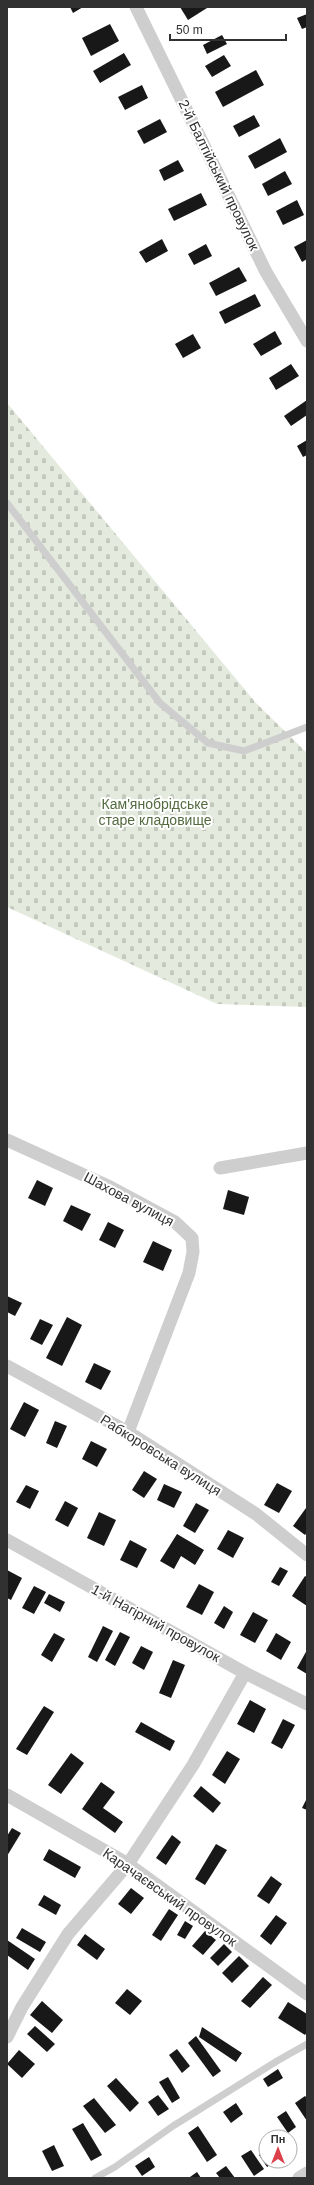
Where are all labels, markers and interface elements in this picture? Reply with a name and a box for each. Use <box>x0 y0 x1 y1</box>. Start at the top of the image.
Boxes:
scale bar <box>170 16 286 42</box>
text: 50 m <box>176 23 203 37</box>
street label: 2-й Балтійський провулок <box>175 97 263 254</box>
park label: Кам'янобрідське старе кладовище <box>98 796 212 828</box>
street label: Шахова вулиця <box>81 1169 177 1229</box>
street label: Рабкоровська вулиця <box>98 1411 224 1499</box>
street label: 1-й Нагірний провулок <box>89 1581 224 1665</box>
street label: Карачаєвський провулок <box>100 1845 241 1950</box>
north arrow <box>258 2129 298 2169</box>
text: Пн <box>271 2133 285 2145</box>

